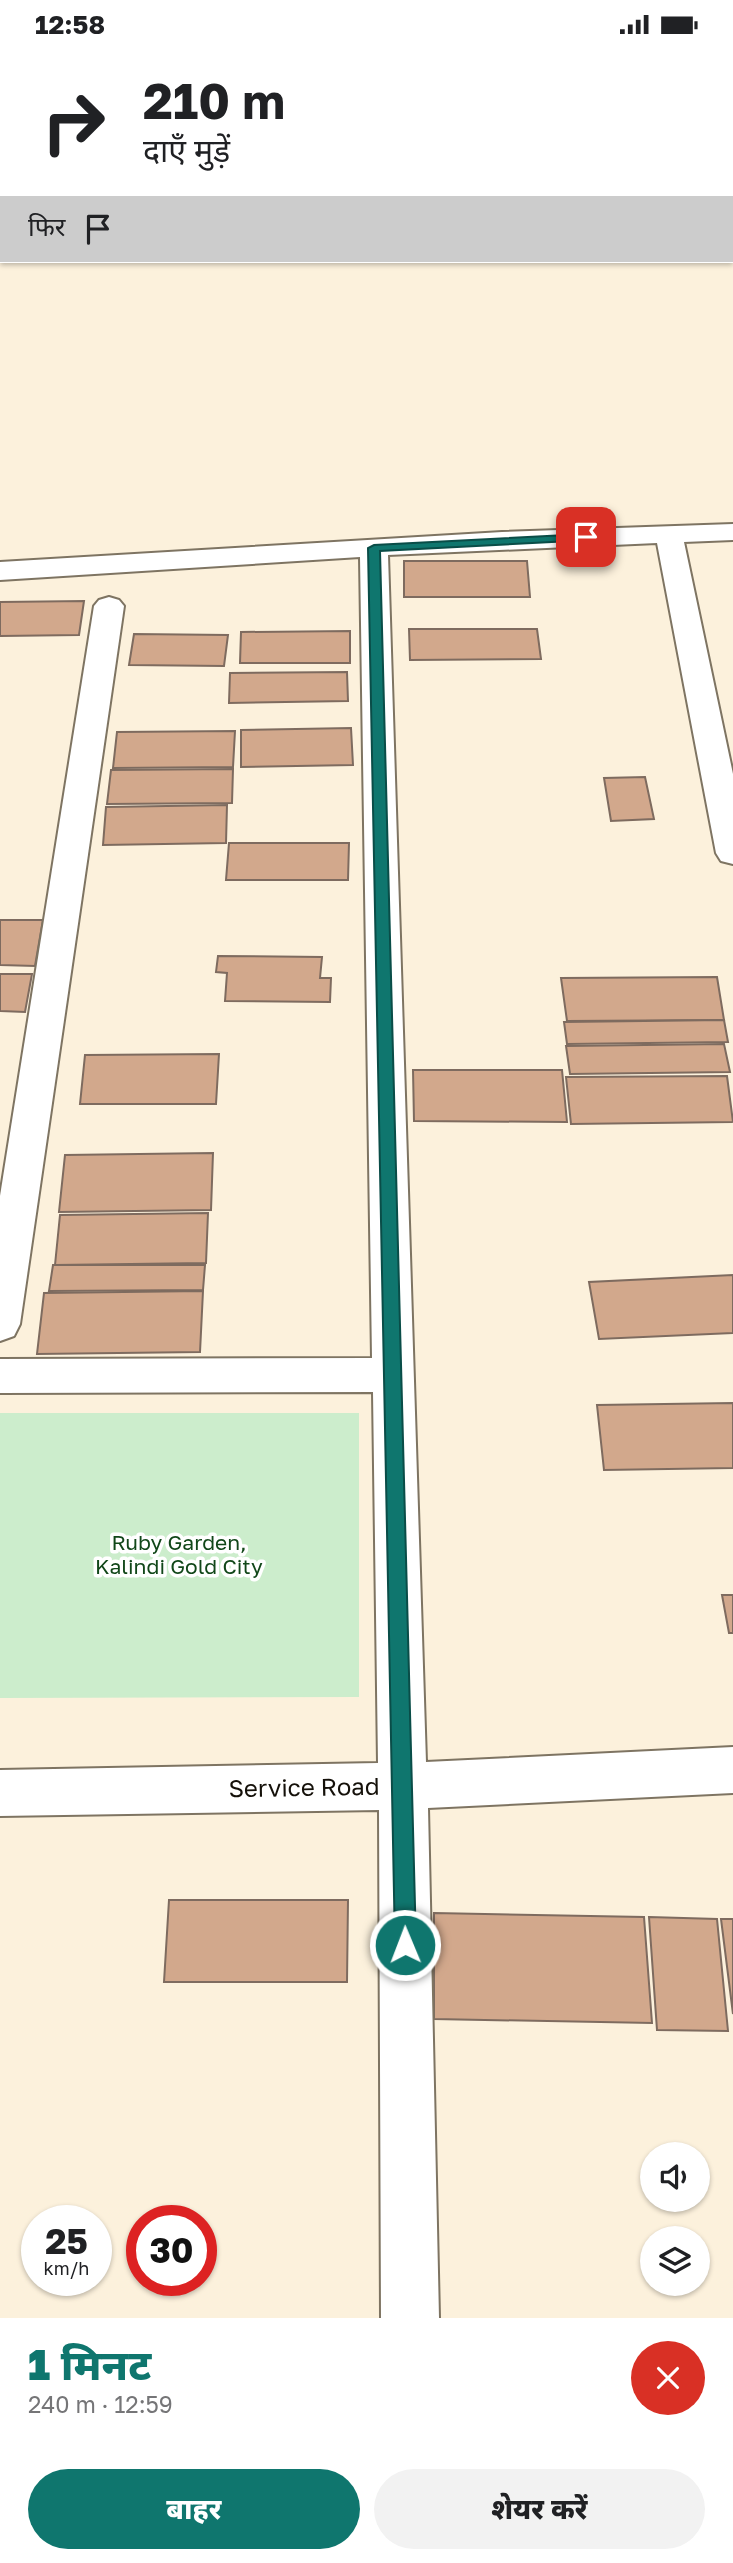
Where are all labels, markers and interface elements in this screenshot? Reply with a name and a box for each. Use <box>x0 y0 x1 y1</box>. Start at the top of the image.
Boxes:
text: 12:58 <box>35 9 105 40</box>
text: 210 m <box>143 71 285 130</box>
icon: right <box>28 77 119 168</box>
text: दाएँ मुड़ें <box>143 131 230 169</box>
icon: arrive <box>79 210 117 248</box>
text: फिर <box>28 211 65 242</box>
pin <box>556 507 616 567</box>
icon: arrive <box>567 518 605 556</box>
park label: Ruby Garden, Kalindi Gold City <box>95 1529 263 1579</box>
street label: Service Road <box>228 1771 380 1802</box>
position arrow <box>368 1908 442 1982</box>
map controls <box>640 2142 710 2296</box>
button: sound <box>640 2142 710 2212</box>
speed limit sign: 30 <box>126 2205 217 2296</box>
text: 25 <box>45 2220 88 2262</box>
button: layers <box>640 2226 710 2296</box>
text: km/h <box>44 2257 89 2279</box>
text: 1 मिनट <box>28 2339 151 2389</box>
button: close <box>631 2341 705 2415</box>
text: 240 m · 12:59 <box>28 2390 173 2418</box>
button: बाहर <box>28 2469 360 2549</box>
button: शेयर करें <box>374 2469 705 2549</box>

